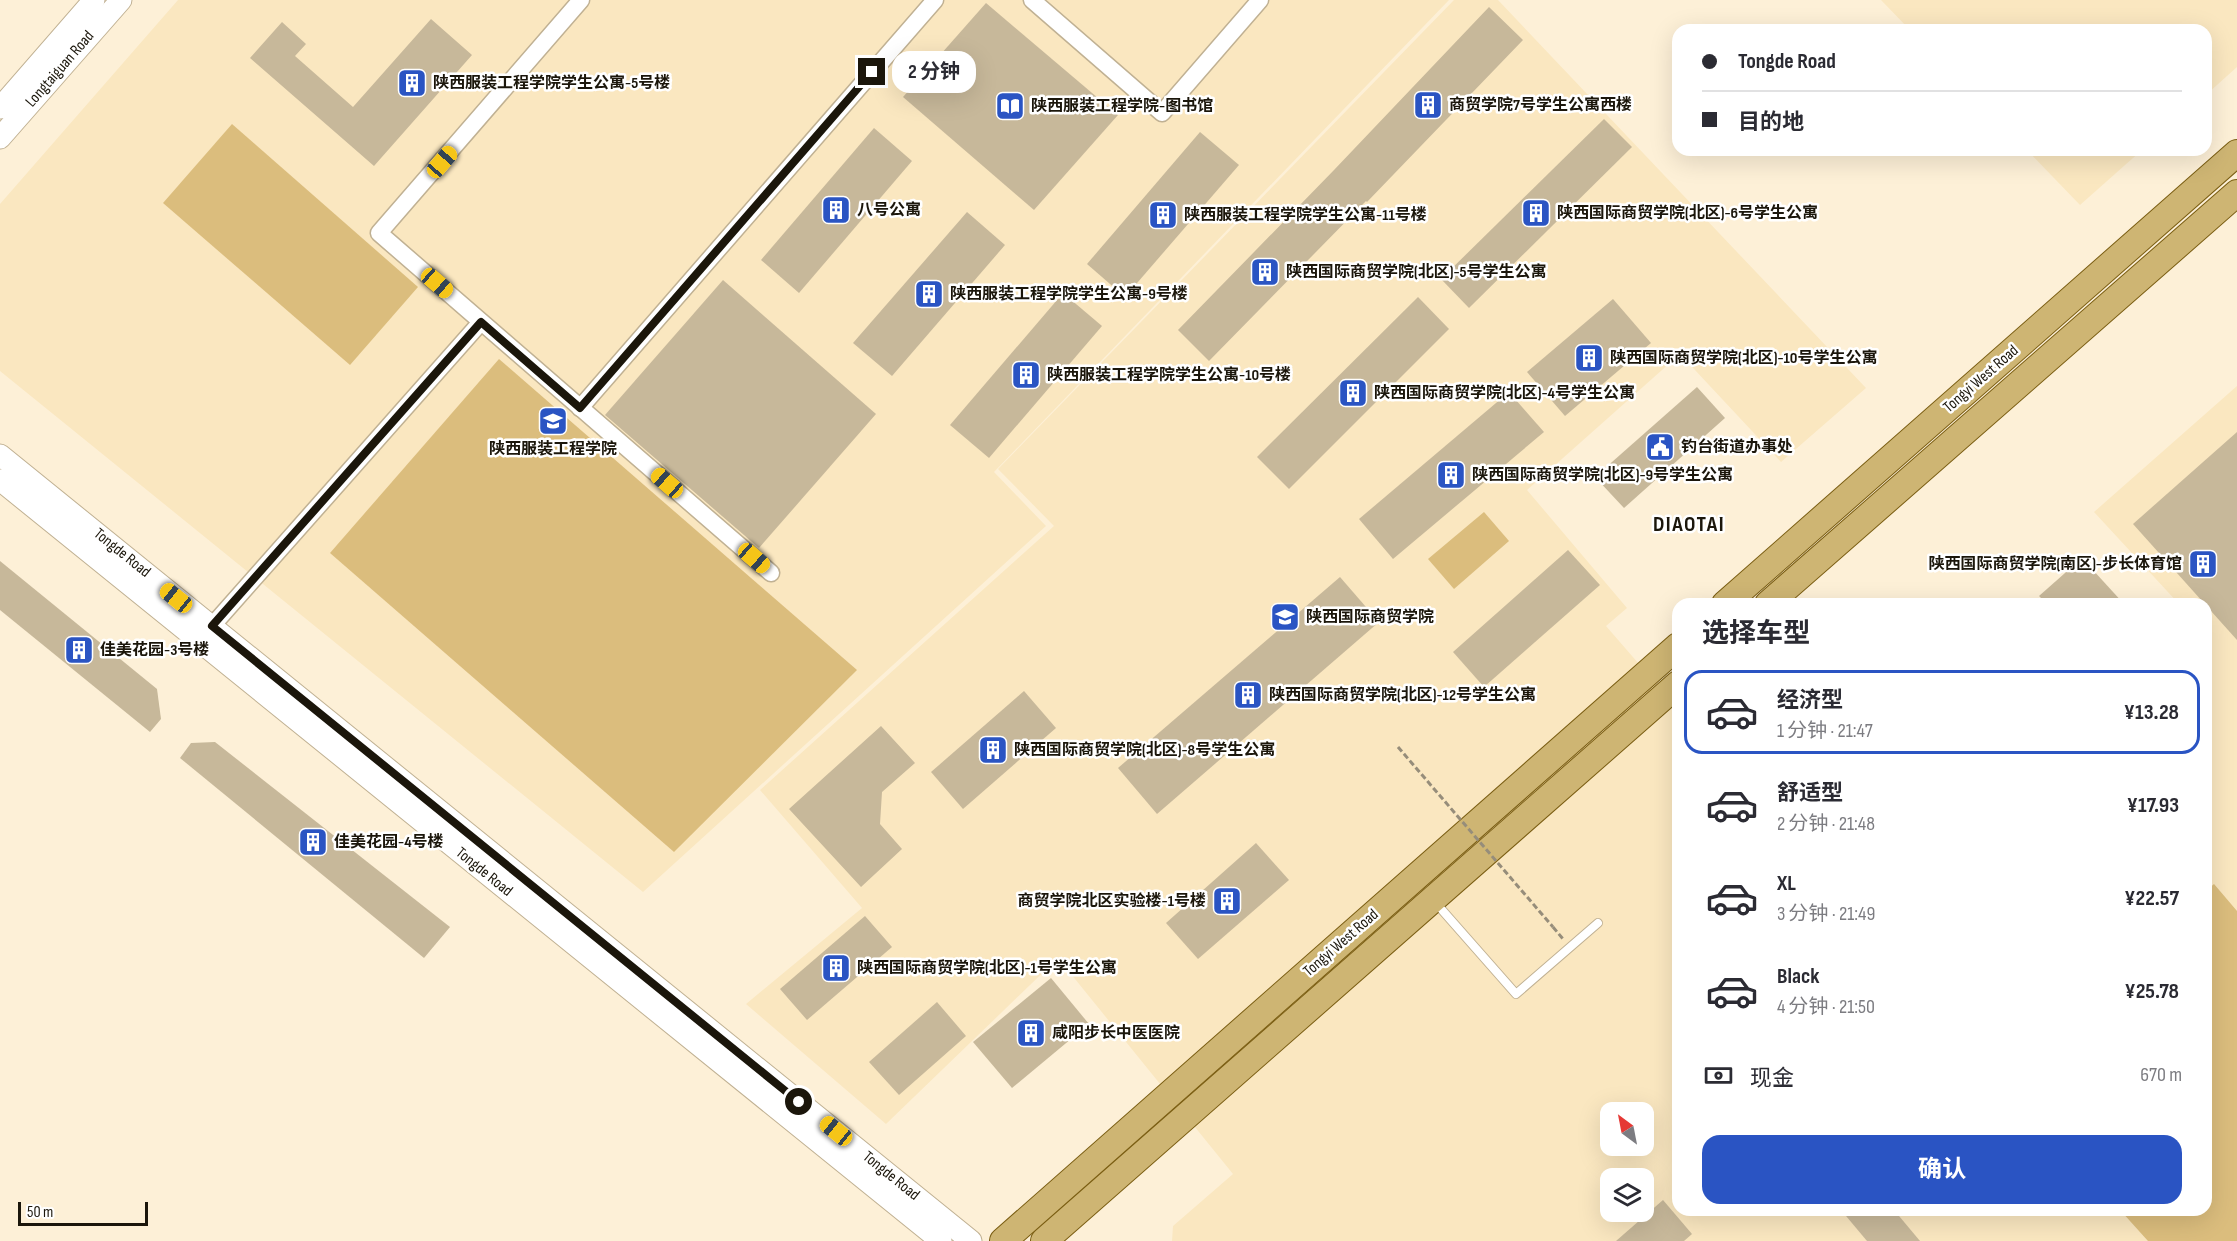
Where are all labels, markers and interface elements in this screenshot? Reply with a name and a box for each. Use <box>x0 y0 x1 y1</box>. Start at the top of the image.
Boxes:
street label: Longtaiguan Road <box>22 27 98 111</box>
text: Tongde Road <box>1738 48 1836 75</box>
callout: 2 分钟 <box>893 51 977 93</box>
route end <box>858 58 885 85</box>
text: 2 分钟 <box>908 60 960 84</box>
building icon: 陕西服装工程学院学生公寓-5号楼 <box>396 67 428 99</box>
place label: 陕西服装工程学院学生公寓-5号楼 <box>433 74 670 93</box>
building icon: 商贸学院7号学生公寓西楼 <box>1412 89 1444 121</box>
library icon: 陕西服装工程学院-图书馆 <box>994 90 1026 122</box>
place label: 商贸学院7号学生公寓西楼 <box>1449 96 1632 115</box>
place label: 陕西服装工程学院-图书馆 <box>1031 97 1213 116</box>
text: 目的地 <box>1738 109 1804 136</box>
car <box>423 143 461 181</box>
building icon: 八号公寓 <box>820 194 852 226</box>
building icon: 陕西国际商贸学院(北区)-6号学生公寓 <box>1520 197 1552 229</box>
building icon: 陕西服装工程学院学生公寓-11号楼 <box>1147 199 1179 231</box>
place label: 八号公寓 <box>857 201 921 220</box>
place label: 陕西国际商贸学院(北区)-6号学生公寓 <box>1557 204 1818 223</box>
place label: 陕西服装工程学院学生公寓-11号楼 <box>1184 206 1427 225</box>
building icon: 陕西国际商贸学院(北区)-5号学生公寓 <box>1249 256 1281 288</box>
place label: 陕西国际商贸学院(北区)-5号学生公寓 <box>1286 263 1547 282</box>
car <box>418 264 456 302</box>
building icon: 陕西服装工程学院学生公寓-9号楼 <box>913 278 945 310</box>
place label: 陕西服装工程学院学生公寓-9号楼 <box>950 285 1188 304</box>
street label: Tongyi West Road <box>1940 341 2022 417</box>
building icon: 陕西国际商贸学院(北区)-10号学生公寓 <box>1573 342 1605 374</box>
place label: 陕西国际商贸学院(北区)-10号学生公寓 <box>1610 349 1877 368</box>
building icon: 陕西服装工程学院学生公寓-10号楼 <box>1010 359 1042 391</box>
place label: 陕西服装工程学院学生公寓-10号楼 <box>1047 366 1291 385</box>
building icon: 陕西国际商贸学院(北区)-4号学生公寓 <box>1337 377 1369 409</box>
place label: 陕西国际商贸学院(北区)-4号学生公寓 <box>1374 384 1635 403</box>
school or university icon: 陕西服装工程学院 <box>537 405 569 437</box>
public building icon: 钓台街道办事处 <box>1644 431 1676 463</box>
place label: 钓台街道办事处 <box>1681 438 1793 457</box>
place label: 陕西服装工程学院 <box>489 440 617 459</box>
building icon: 陕西国际商贸学院(北区)-9号学生公寓 <box>1435 459 1467 491</box>
car <box>648 464 686 502</box>
place label: 陕西国际商贸学院(北区)-9号学生公寓 <box>1472 466 1733 485</box>
district label: DIAOTAI <box>1653 511 1725 538</box>
street label: Tongde Road <box>90 524 154 582</box>
car <box>735 539 773 577</box>
building icon: 陕西国际商贸学院(南区)-步长体育馆 <box>2187 548 2219 580</box>
place label: 陕西国际商贸学院(南区)-步长体育馆 <box>1928 555 2182 574</box>
car <box>156 580 196 616</box>
school or university icon: 陕西国际商贸学院 <box>1269 601 1301 633</box>
place label: 陕西国际商贸学院 <box>1306 608 1434 627</box>
text: 选择车型 <box>1702 618 1810 650</box>
building icon: 佳美花园-3号楼 <box>63 634 95 666</box>
place label: 佳美花园-3号楼 <box>100 641 209 660</box>
building icon: 陕西国际商贸学院(北区)-12号学生公寓 <box>1232 679 1264 711</box>
icon: car <box>1705 685 1759 739</box>
place label: 陕西国际商贸学院(北区)-12号学生公寓 <box>1269 686 1536 705</box>
text: 经济型 <box>1777 687 1843 714</box>
text: ¥13.28 <box>2124 699 2179 726</box>
text: 1 分钟 · 21:47 <box>1777 719 1873 743</box>
building icon: 陕西国际商贸学院(北区)-8号学生公寓 <box>977 734 1009 766</box>
place label: 陕西国际商贸学院(北区)-8号学生公寓 <box>1014 741 1275 760</box>
icon: car <box>1705 778 1759 832</box>
text: 舒适型 <box>1777 780 1843 807</box>
text: ¥17.93 <box>2127 792 2179 819</box>
text: 2 分钟 · 21:48 <box>1777 812 1875 836</box>
building icon: 佳美花园-4号楼 <box>297 826 329 858</box>
place label: 佳美花园-4号楼 <box>334 833 444 852</box>
street label: Tongde Road <box>452 843 516 901</box>
text: XL <box>1777 870 1796 897</box>
icon: car <box>1705 871 1759 925</box>
building icon: 商贸学院北区实验楼-1号楼 <box>1211 885 1243 917</box>
text: ¥22.57 <box>2124 885 2179 912</box>
place label: 商贸学院北区实验楼-1号楼 <box>1018 892 1206 911</box>
text: 3 分钟 · 21:49 <box>1777 902 1875 926</box>
street label: Tongyi West Road <box>1300 905 1382 981</box>
building icon: 陕西国际商贸学院(北区)-1号学生公寓 <box>820 952 852 984</box>
place label: 陕西国际商贸学院(北区)-1号学生公寓 <box>857 959 1117 978</box>
text: Black <box>1777 963 1819 990</box>
icon: car <box>1705 964 1759 1018</box>
text: ¥25.78 <box>2124 978 2179 1005</box>
text: 4 分钟 · 21:50 <box>1777 995 1875 1019</box>
building icon: 咸阳步长中医医院 <box>1015 1017 1047 1049</box>
place label: 咸阳步长中医医院 <box>1052 1023 1180 1043</box>
icon: cash <box>1702 1059 1735 1092</box>
text: 670 m <box>2140 1063 2182 1087</box>
text: 现金 <box>1750 1065 1794 1092</box>
route start <box>785 1088 812 1115</box>
north arrow <box>1600 1102 1654 1156</box>
map controls <box>1600 1102 1654 1222</box>
car <box>816 1113 856 1149</box>
button: 确认 <box>1702 1135 2182 1204</box>
street label: Tongde Road <box>859 1147 923 1205</box>
button: layers <box>1600 1168 1654 1222</box>
scale bar <box>18 1199 148 1226</box>
text: 50 m <box>27 1203 53 1222</box>

